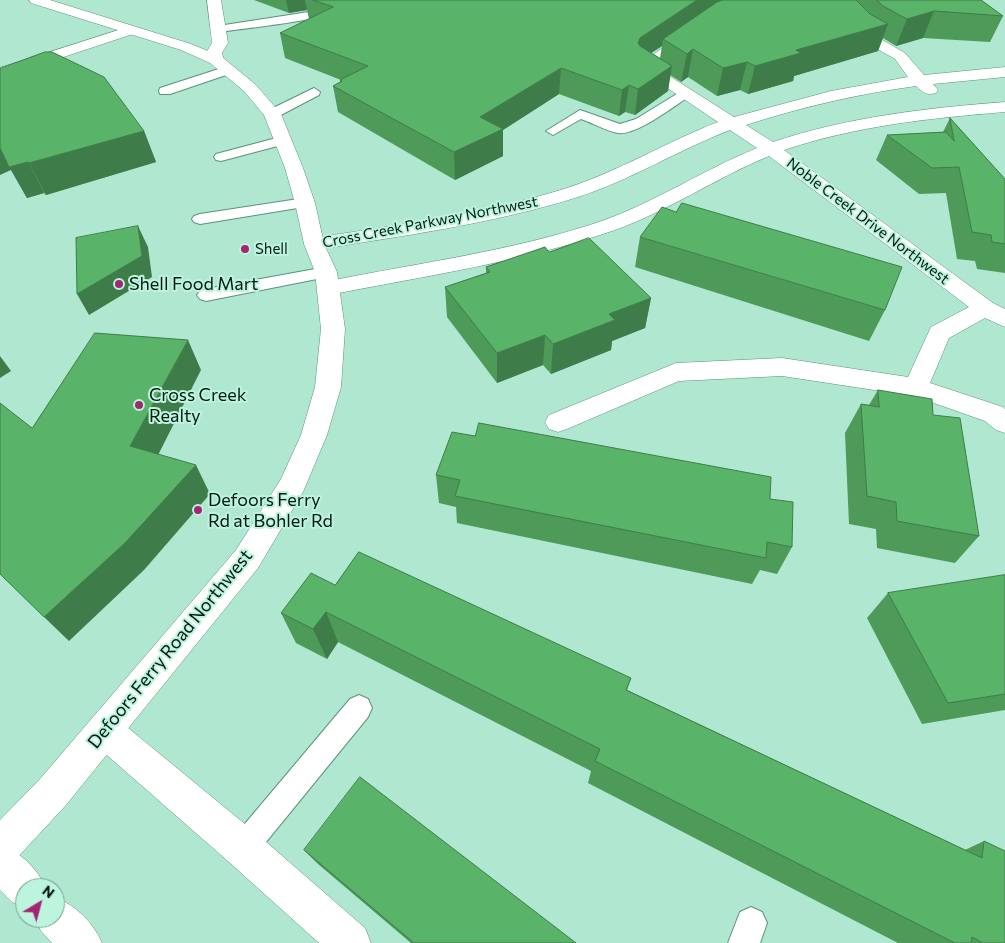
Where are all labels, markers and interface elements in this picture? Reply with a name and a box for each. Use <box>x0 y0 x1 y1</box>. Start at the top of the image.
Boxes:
street label: Noble Creek Drive Northwest <box>783 154 953 288</box>
street label: Cross Creek Parkway Northwest <box>321 192 539 252</box>
place label: Shell <box>255 240 288 258</box>
marker: Shell <box>239 243 251 255</box>
place label: Shell Food Mart <box>129 273 258 295</box>
marker: Shell Food Mart <box>113 278 125 290</box>
place label: Cross Creek Realty <box>149 384 247 426</box>
marker: Cross Creek Realty <box>133 399 145 411</box>
place label: Defoors Ferry Rd at Bohler Rd <box>208 489 333 532</box>
marker: Defoors Ferry Rd at Bohler Rd <box>192 504 204 516</box>
street label: Defoors Ferry Road Northwest <box>83 545 257 753</box>
north arrow <box>15 878 65 928</box>
text: N <box>39 881 58 901</box>

